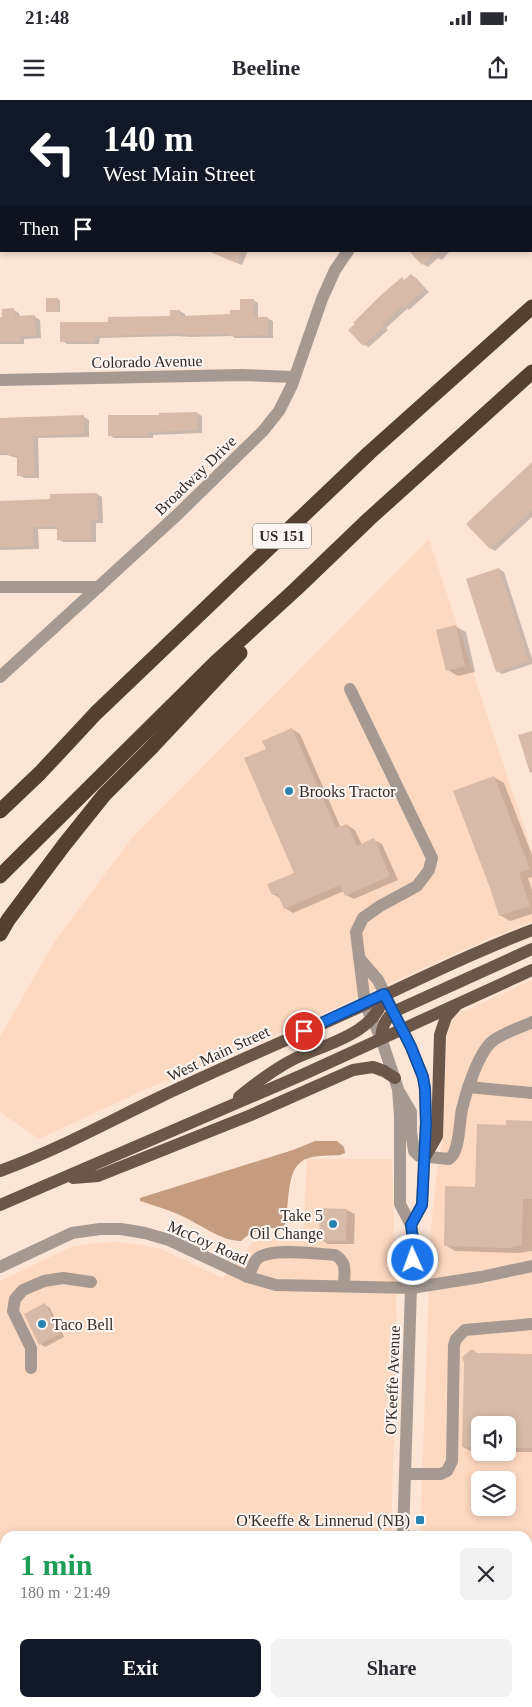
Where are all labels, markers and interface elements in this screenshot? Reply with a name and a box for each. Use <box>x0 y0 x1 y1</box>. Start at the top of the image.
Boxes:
text: 21:48 <box>25 7 69 28</box>
icon: menu <box>20 54 48 82</box>
icon: share <box>484 54 512 82</box>
text: Beeline <box>232 55 300 80</box>
icon: left <box>20 120 85 185</box>
text: 140 m <box>103 120 193 159</box>
text: West Main Street <box>103 161 255 186</box>
icon: arrive <box>69 215 97 243</box>
text: Then <box>20 218 59 239</box>
street label: Colorado Avenue <box>91 352 203 371</box>
street label: Broadway Drive <box>151 432 240 519</box>
road number: US 151 <box>253 524 311 548</box>
place label: Brooks Tractor <box>299 783 396 800</box>
marker: Brooks Tractor <box>283 785 295 797</box>
pin <box>283 1010 325 1052</box>
icon: arrive <box>290 1017 318 1045</box>
street label: West Main Street <box>164 1022 272 1085</box>
place label: Take 5 Oil Change <box>250 1207 323 1243</box>
street label: McCoy Road <box>165 1217 250 1269</box>
marker: Take 5 Oil Change <box>327 1218 339 1230</box>
position arrow <box>386 1233 438 1285</box>
place label: Taco Bell <box>52 1316 114 1333</box>
marker: Taco Bell <box>36 1318 48 1330</box>
street label: O'Keeffe Avenue <box>382 1325 403 1435</box>
map controls <box>471 1416 516 1516</box>
button: sound <box>471 1416 516 1461</box>
button: layers <box>471 1471 516 1516</box>
place label: O'Keeffe & Linnerud (NB) <box>236 1512 410 1530</box>
marker: O'Keeffe & Linnerud (NB) <box>414 1514 426 1526</box>
text: 1 min <box>20 1548 93 1581</box>
button: close <box>460 1548 512 1600</box>
text: 180 m · 21:49 <box>20 1584 110 1601</box>
button: Exit <box>20 1639 261 1697</box>
button: Share <box>271 1639 512 1697</box>

